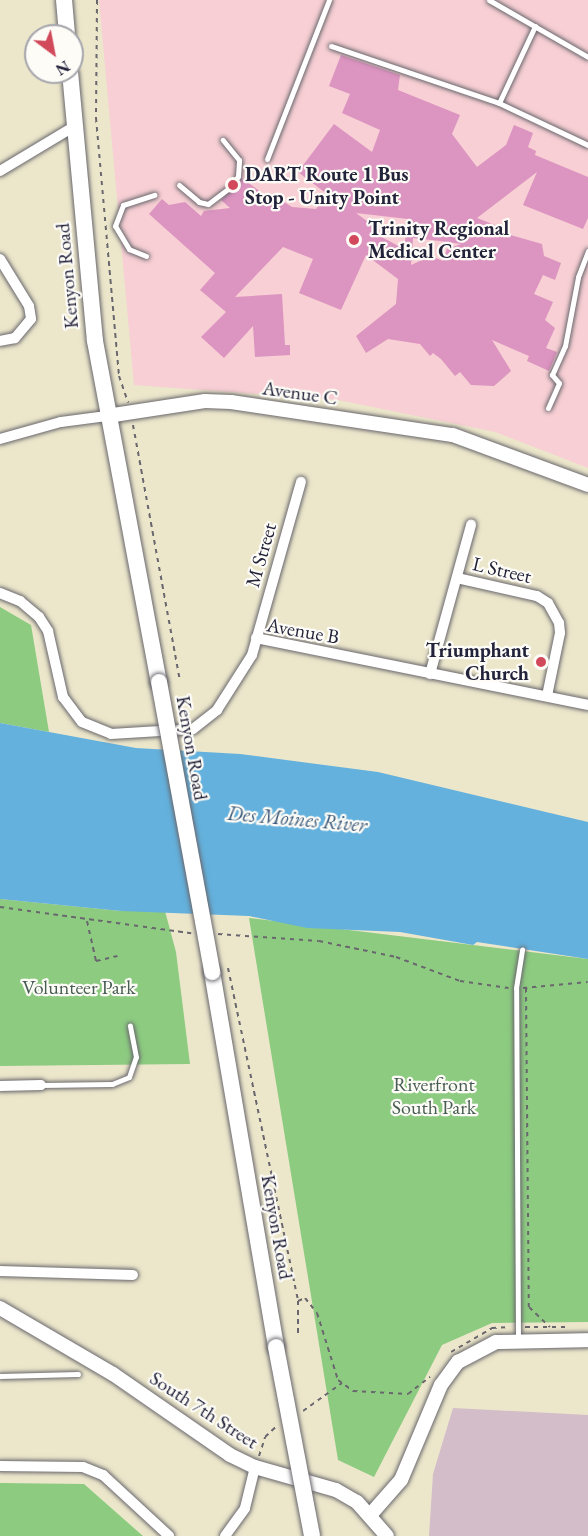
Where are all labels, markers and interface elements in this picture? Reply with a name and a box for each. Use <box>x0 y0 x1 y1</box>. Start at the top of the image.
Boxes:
north arrow <box>24 24 84 84</box>
text: N <box>52 56 74 80</box>
place label: DART Route 1 Bus Stop - Unity Point <box>245 162 408 209</box>
marker: DART Route 1 Bus Stop - Unity Point <box>226 178 240 192</box>
place label: Trinity Regional Medical Center <box>368 216 509 263</box>
street label: Kenyon Road <box>50 222 84 330</box>
marker: Trinity Regional Medical Center <box>345 231 363 249</box>
street label: Avenue C <box>261 376 339 410</box>
street label: M Street <box>240 520 282 590</box>
street label: L Street <box>470 552 534 588</box>
street label: Avenue B <box>265 613 341 649</box>
place label: Triumphant Church <box>426 638 529 685</box>
marker: Triumphant Church <box>534 655 548 669</box>
street label: Kenyon Road <box>171 694 213 802</box>
water label: Des Moines River <box>226 800 368 838</box>
park label: Volunteer Park <box>22 975 136 999</box>
park label: Riverfront South Park <box>392 1072 476 1119</box>
street label: Kenyon Road <box>256 1173 298 1281</box>
street label: South 7th Street <box>145 1366 263 1454</box>

